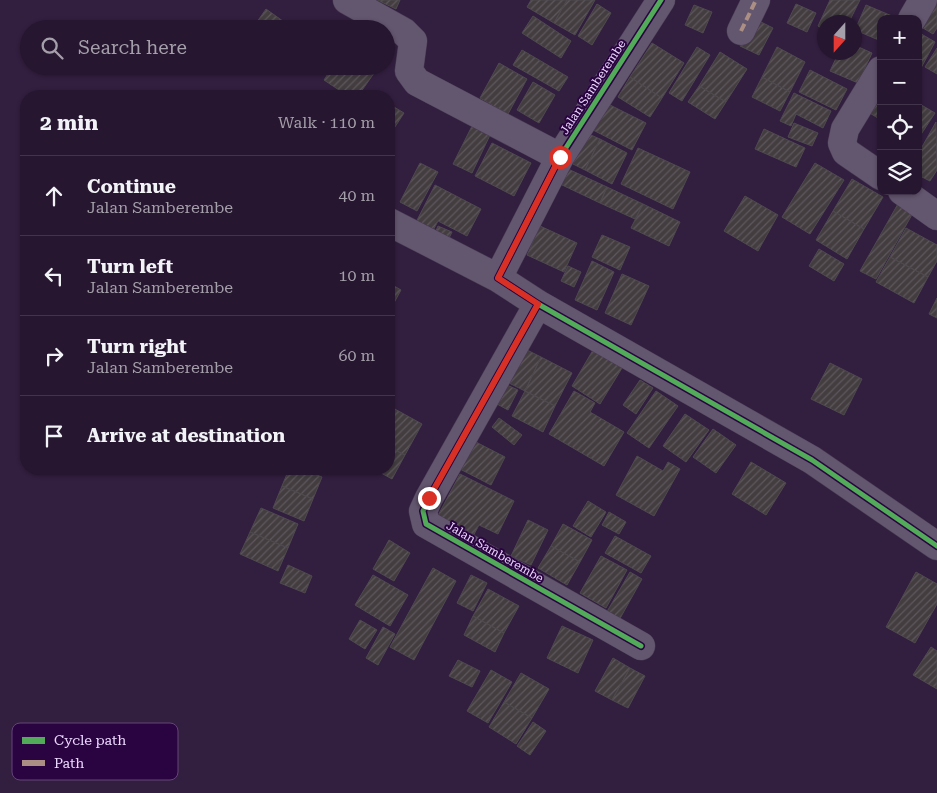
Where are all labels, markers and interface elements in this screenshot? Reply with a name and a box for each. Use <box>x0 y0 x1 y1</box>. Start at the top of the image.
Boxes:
north arrow <box>817 15 862 60</box>
map controls <box>877 15 922 195</box>
button: + <box>877 15 922 60</box>
search box <box>20 20 395 75</box>
icon: search <box>38 34 66 62</box>
text: Search here <box>78 36 187 59</box>
street label: Jalan Samberembe <box>557 37 629 137</box>
button: − <box>877 60 922 105</box>
button: locate <box>877 105 922 150</box>
text: 2 min <box>40 111 98 135</box>
text: Walk · 110 m <box>278 113 375 132</box>
route start <box>549 146 572 169</box>
button: layers <box>877 150 922 195</box>
text: Continue <box>87 175 176 198</box>
icon: ahead <box>40 182 68 210</box>
text: 40 m <box>338 186 375 205</box>
text: Jalan Samberembe <box>87 198 233 217</box>
text: Turn left <box>87 255 173 278</box>
icon: left <box>40 262 68 290</box>
text: 10 m <box>338 266 375 285</box>
text: Jalan Samberembe <box>87 278 233 297</box>
text: Turn right <box>87 335 187 358</box>
icon: right <box>40 342 68 370</box>
text: 60 m <box>338 346 375 365</box>
text: Jalan Samberembe <box>87 358 233 377</box>
icon: arrive <box>40 422 68 450</box>
text: Arrive at destination <box>87 424 285 447</box>
route end <box>418 487 441 510</box>
street label: Jalan Samberembe <box>444 519 546 586</box>
legend <box>12 723 178 780</box>
text: Cycle path <box>54 732 126 748</box>
text: Path <box>54 755 84 771</box>

